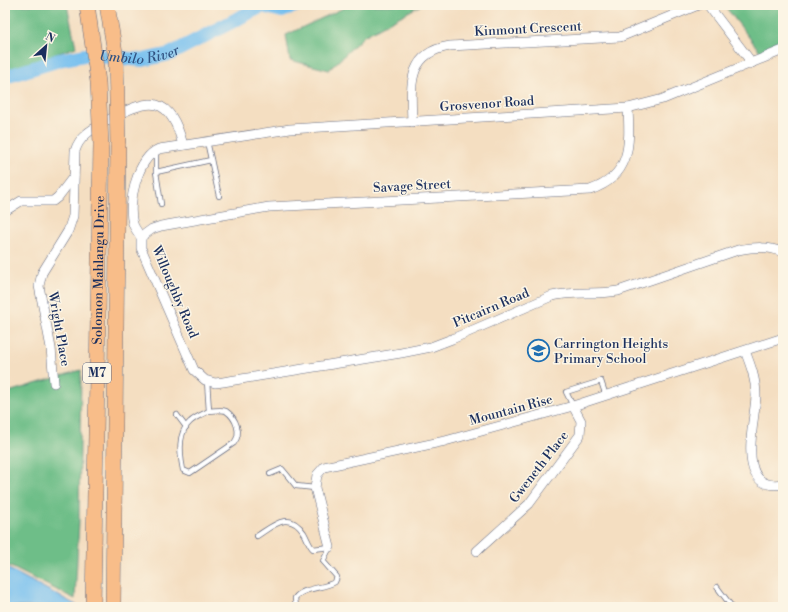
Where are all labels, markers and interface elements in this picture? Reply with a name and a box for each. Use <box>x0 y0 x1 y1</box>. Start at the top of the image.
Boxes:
street label: Kinmont Crescent <box>474 18 582 40</box>
north arrow <box>26 26 66 66</box>
text: N <box>43 30 57 46</box>
water label: Umbilo River <box>98 41 184 69</box>
street label: Grosvenor Road <box>439 93 535 115</box>
street label: Savage Street <box>373 176 452 196</box>
street label: Solomon Mahlangu Drive <box>90 195 108 345</box>
street label: Willoughby Road <box>148 242 202 341</box>
street label: Pitcairn Road <box>450 285 532 331</box>
street label: Wright Place <box>44 289 74 368</box>
place label: Carrington Heights Primary School <box>554 336 669 367</box>
school or university icon: Carrington Heights Primary School <box>525 338 551 364</box>
road number: M7 <box>83 363 111 383</box>
street label: Mountain Rise <box>468 391 555 429</box>
street label: Gweneth Place <box>506 427 572 506</box>

